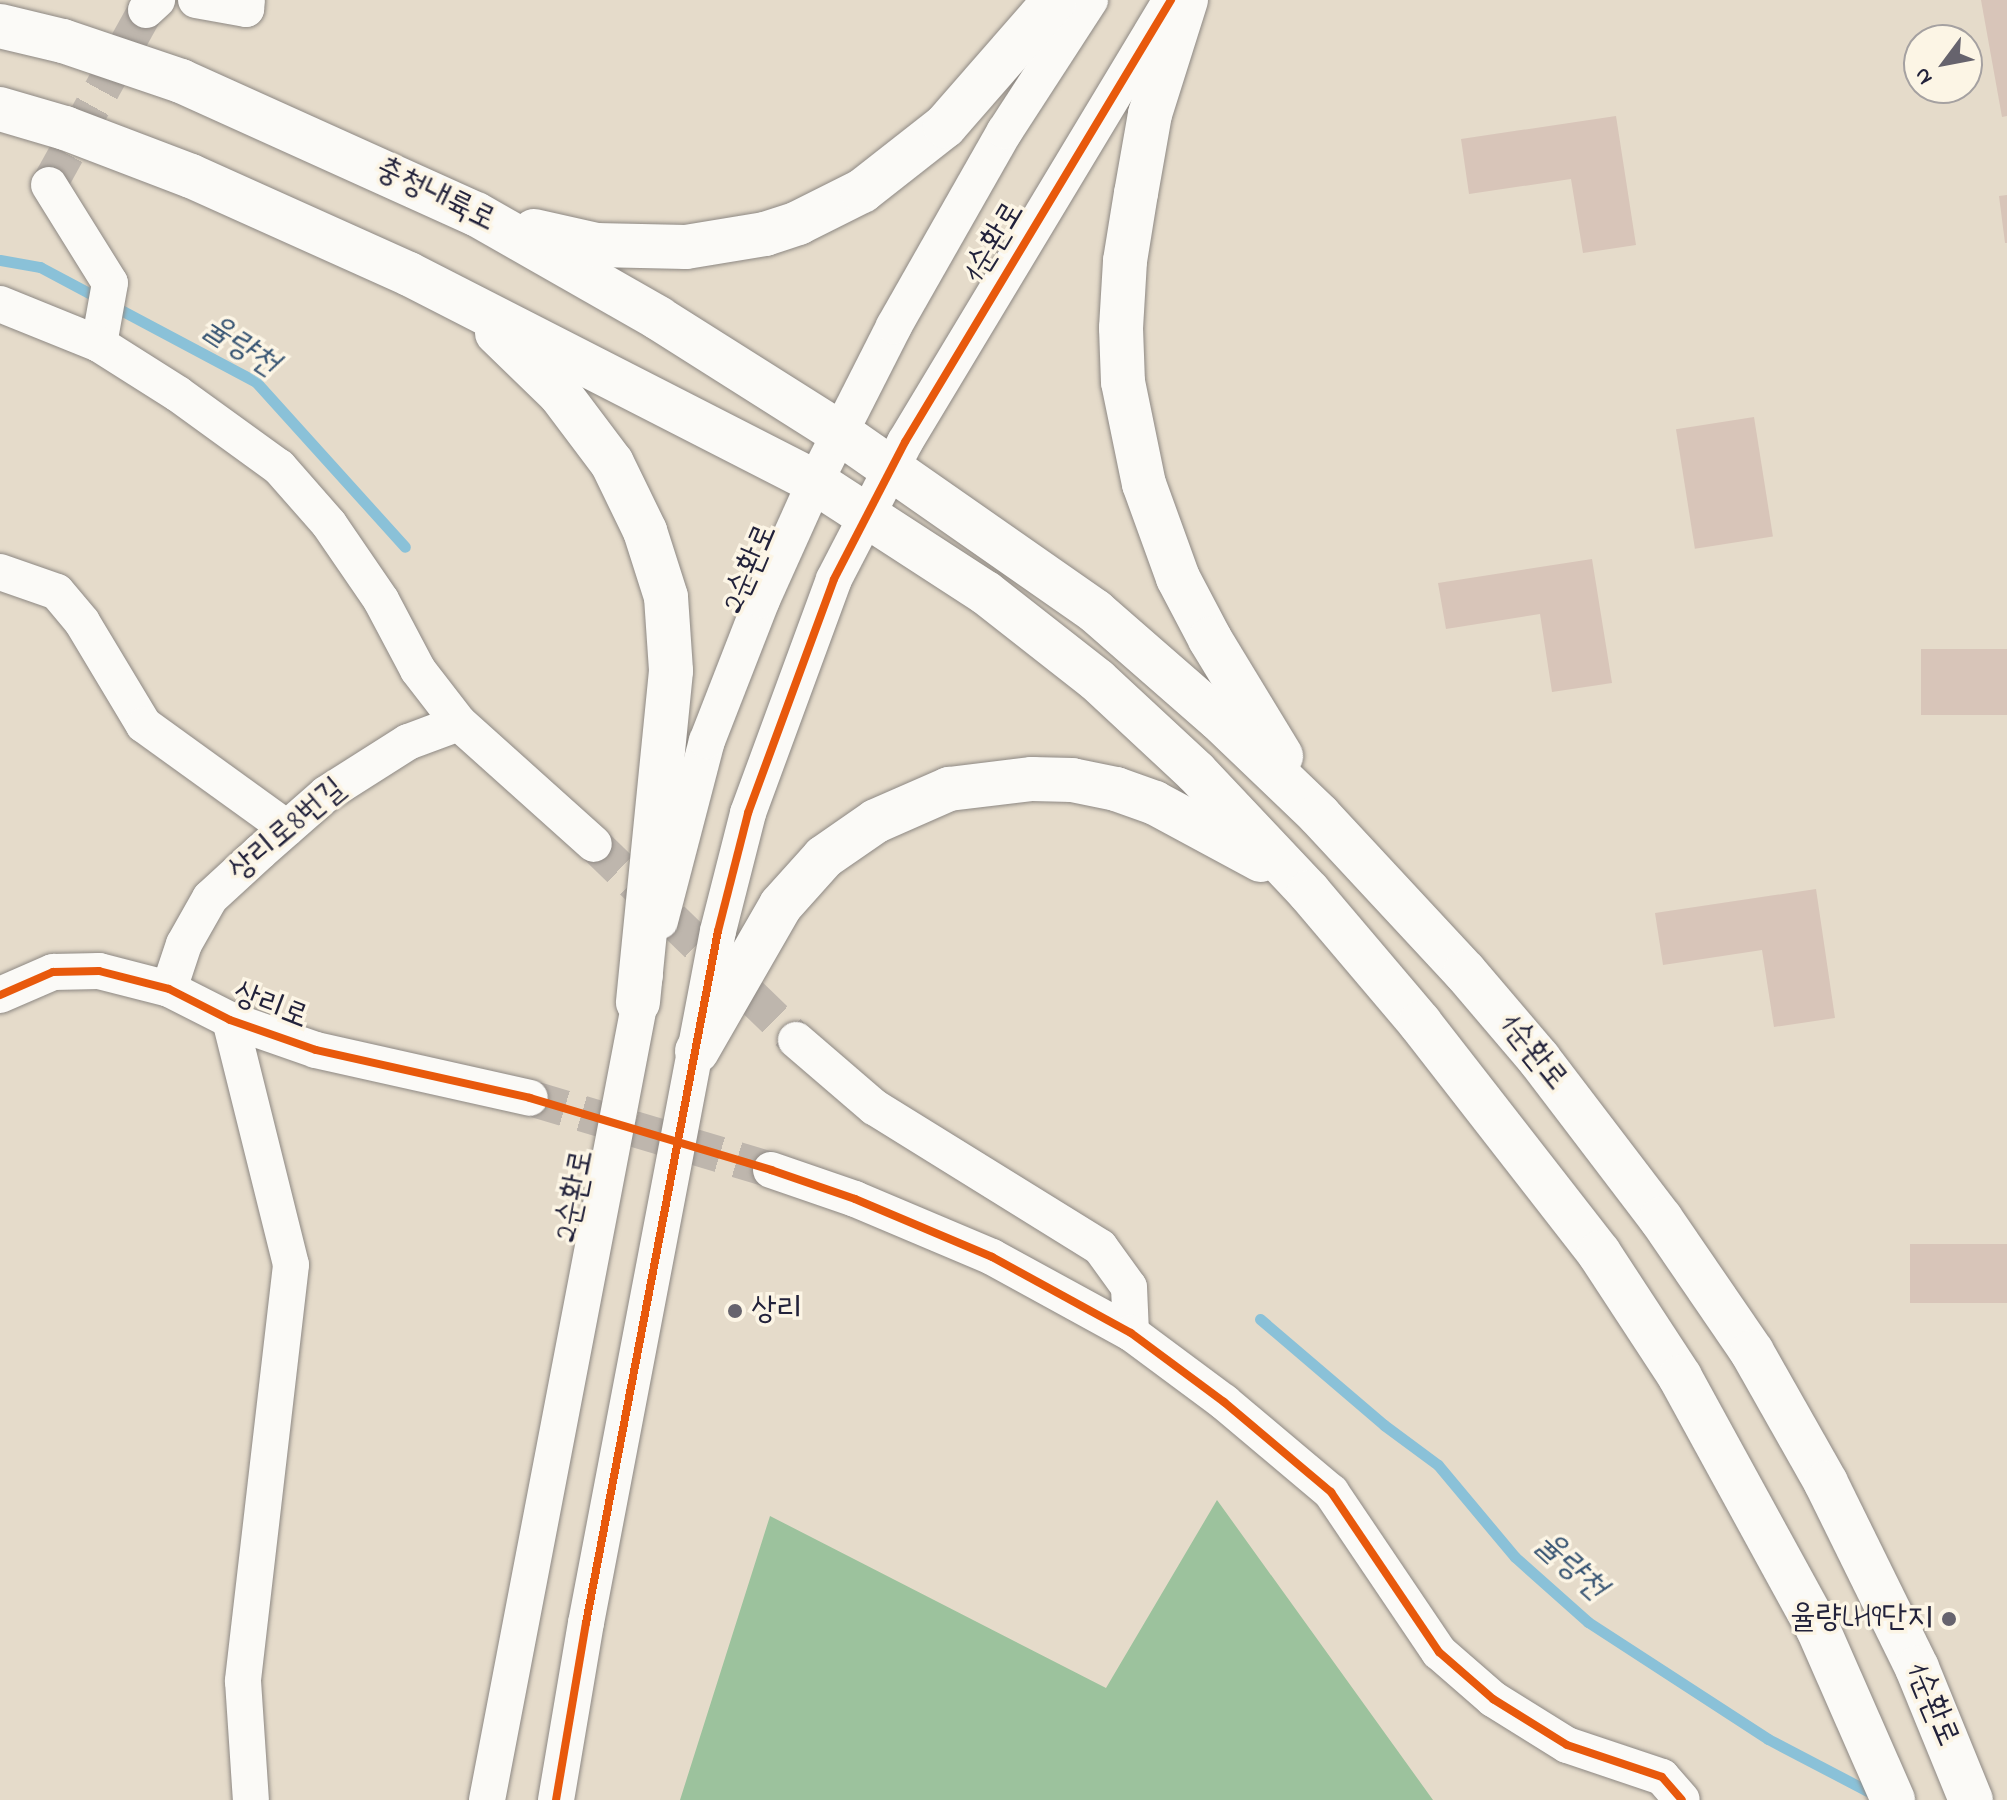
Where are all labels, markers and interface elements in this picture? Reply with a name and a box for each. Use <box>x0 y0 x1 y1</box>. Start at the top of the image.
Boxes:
north arrow <box>1903 24 1983 104</box>
text: N <box>1907 61 1942 90</box>
street label: 충청내륙로 <box>369 151 501 241</box>
street label: 1순환로 <box>956 196 1034 290</box>
water label: 율량천 <box>194 308 286 386</box>
street label: 2순환로 <box>715 519 787 619</box>
street label: 상리로8번길 <box>222 771 354 891</box>
street label: 상리로 <box>227 975 313 1039</box>
street label: 1순환로 <box>1490 1007 1574 1099</box>
street label: 2순환로 <box>548 1147 604 1245</box>
place label: 상리 <box>751 1292 802 1330</box>
marker: 상리 <box>726 1302 744 1320</box>
water label: 율량천 <box>1526 1524 1614 1610</box>
place label: 율량LH9단지 <box>1790 1600 1933 1638</box>
marker: 율량LH9단지 <box>1940 1610 1958 1628</box>
street label: 1순환로 <box>1896 1657 1966 1753</box>

